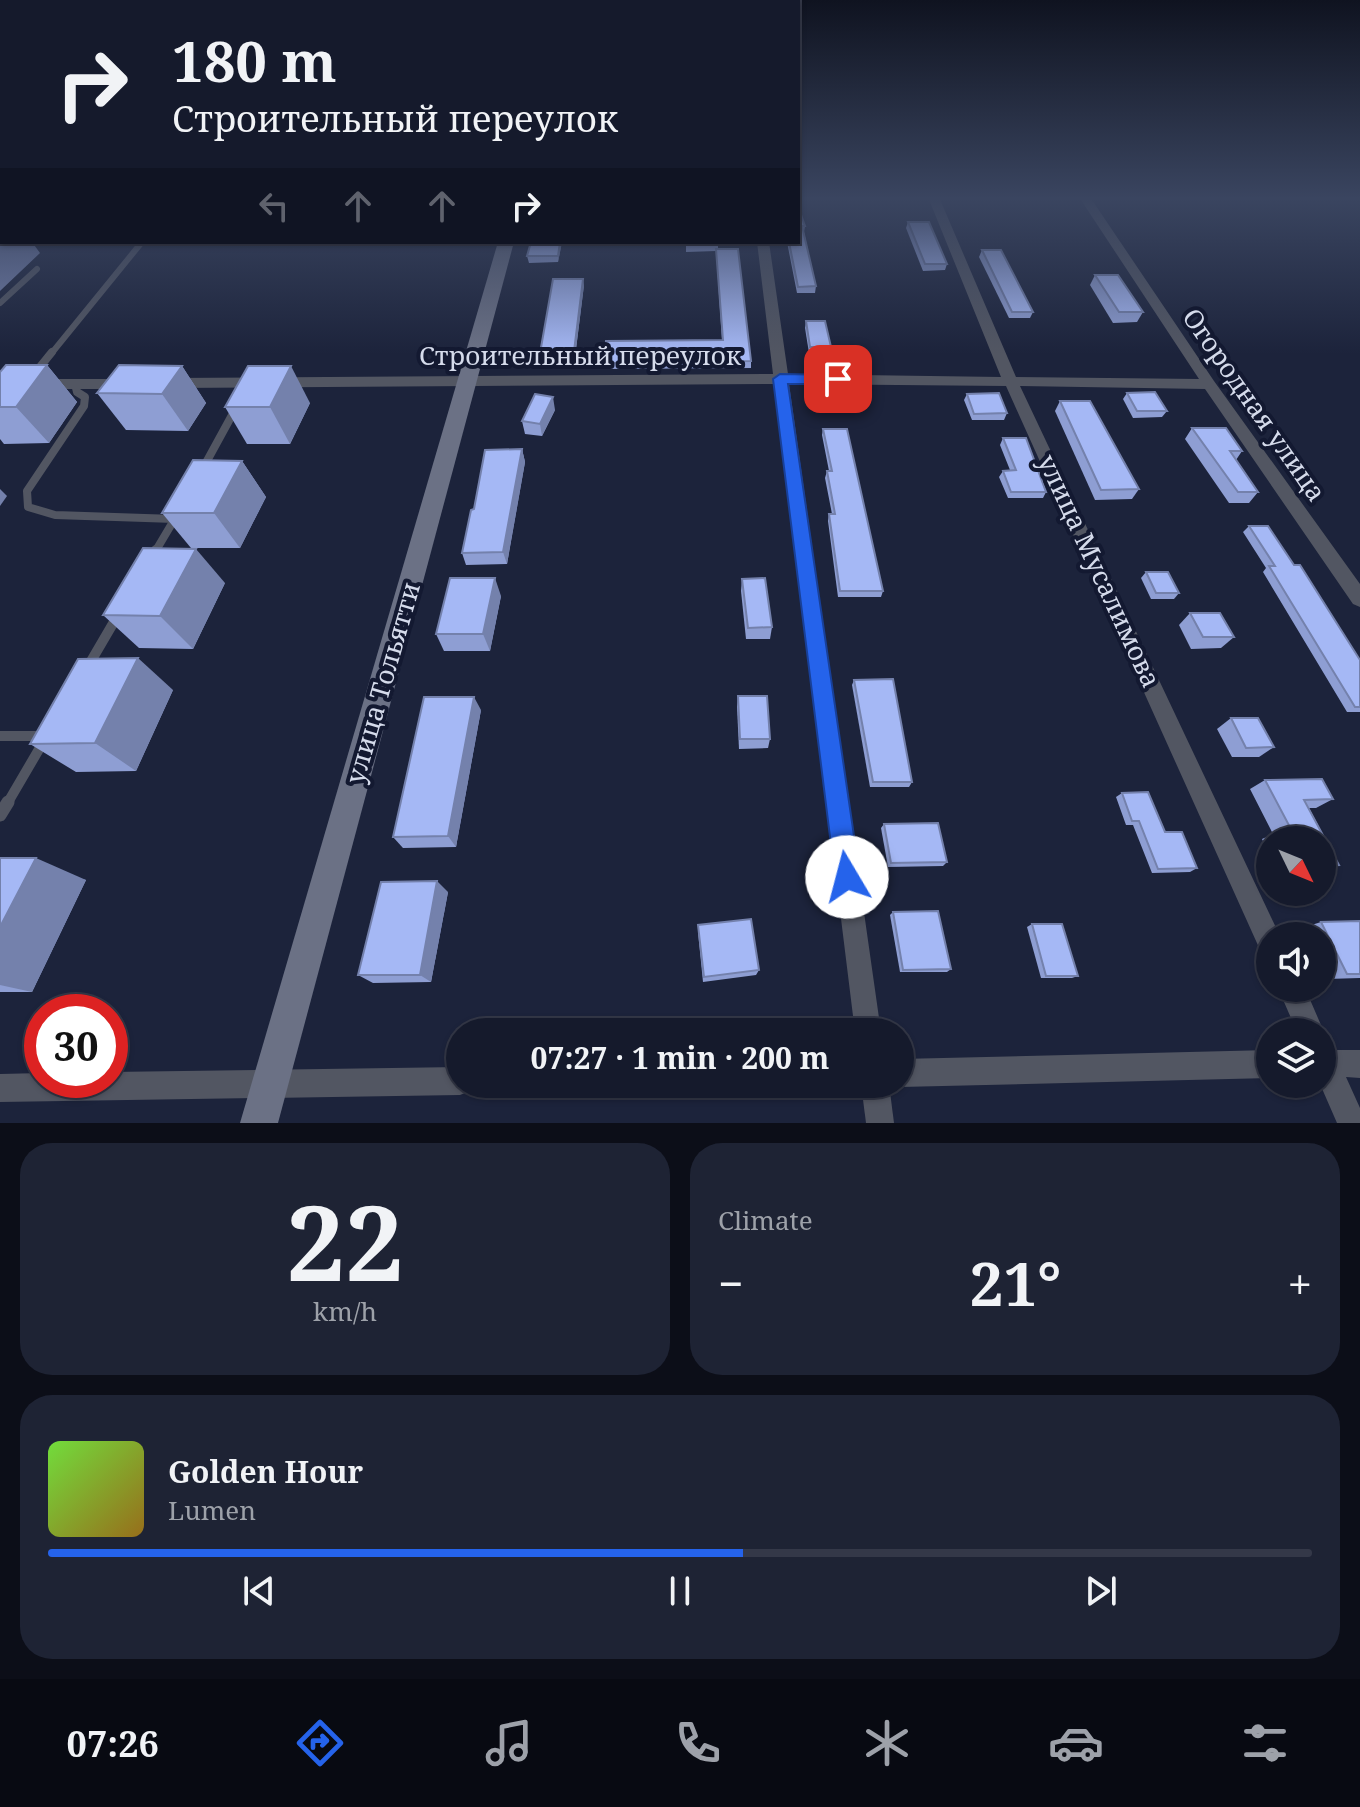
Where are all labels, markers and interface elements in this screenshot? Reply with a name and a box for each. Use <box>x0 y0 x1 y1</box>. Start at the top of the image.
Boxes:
text: 180 m <box>172 22 337 98</box>
icon: right <box>40 32 144 136</box>
text: Строительный переулок <box>172 94 618 143</box>
icon: left <box>252 184 296 228</box>
icon: ahead <box>336 184 380 228</box>
icon: ahead <box>420 184 464 228</box>
icon: right <box>504 184 548 228</box>
street label: Огородная улица <box>1175 301 1335 508</box>
street label: Строительный переулок <box>419 337 742 373</box>
pin <box>804 345 872 413</box>
icon: arrive <box>816 357 860 401</box>
street label: улица Мусалимова <box>1030 448 1170 693</box>
street label: улица Тольятти <box>336 578 428 788</box>
north arrow <box>1256 826 1336 906</box>
map controls <box>1256 826 1336 1098</box>
position arrow <box>805 835 889 919</box>
button: sound <box>1256 922 1336 1002</box>
speed limit sign: 30 <box>24 994 128 1098</box>
button: layers <box>1256 1018 1336 1098</box>
text: 07:27 · 1 min · 200 m <box>531 1037 829 1078</box>
text: 22 <box>286 1170 404 1311</box>
text: Climate <box>718 1202 813 1238</box>
text: 21° <box>970 1242 1061 1324</box>
text: − <box>718 1253 743 1313</box>
text: + <box>1287 1253 1312 1313</box>
text: km/h <box>313 1293 377 1329</box>
text: Golden Hour <box>168 1451 363 1492</box>
text: Lumen <box>168 1492 256 1528</box>
icon: previous <box>237 1569 281 1613</box>
icon: pause <box>658 1569 702 1613</box>
icon: next <box>1079 1569 1123 1613</box>
icon: directions <box>292 1715 348 1771</box>
icon: music <box>481 1715 537 1771</box>
icon: phone <box>670 1715 726 1771</box>
icon: climate <box>859 1715 915 1771</box>
icon: car <box>1048 1715 1104 1771</box>
icon: filters <box>1237 1715 1293 1771</box>
text: 07:26 <box>67 1719 159 1768</box>

